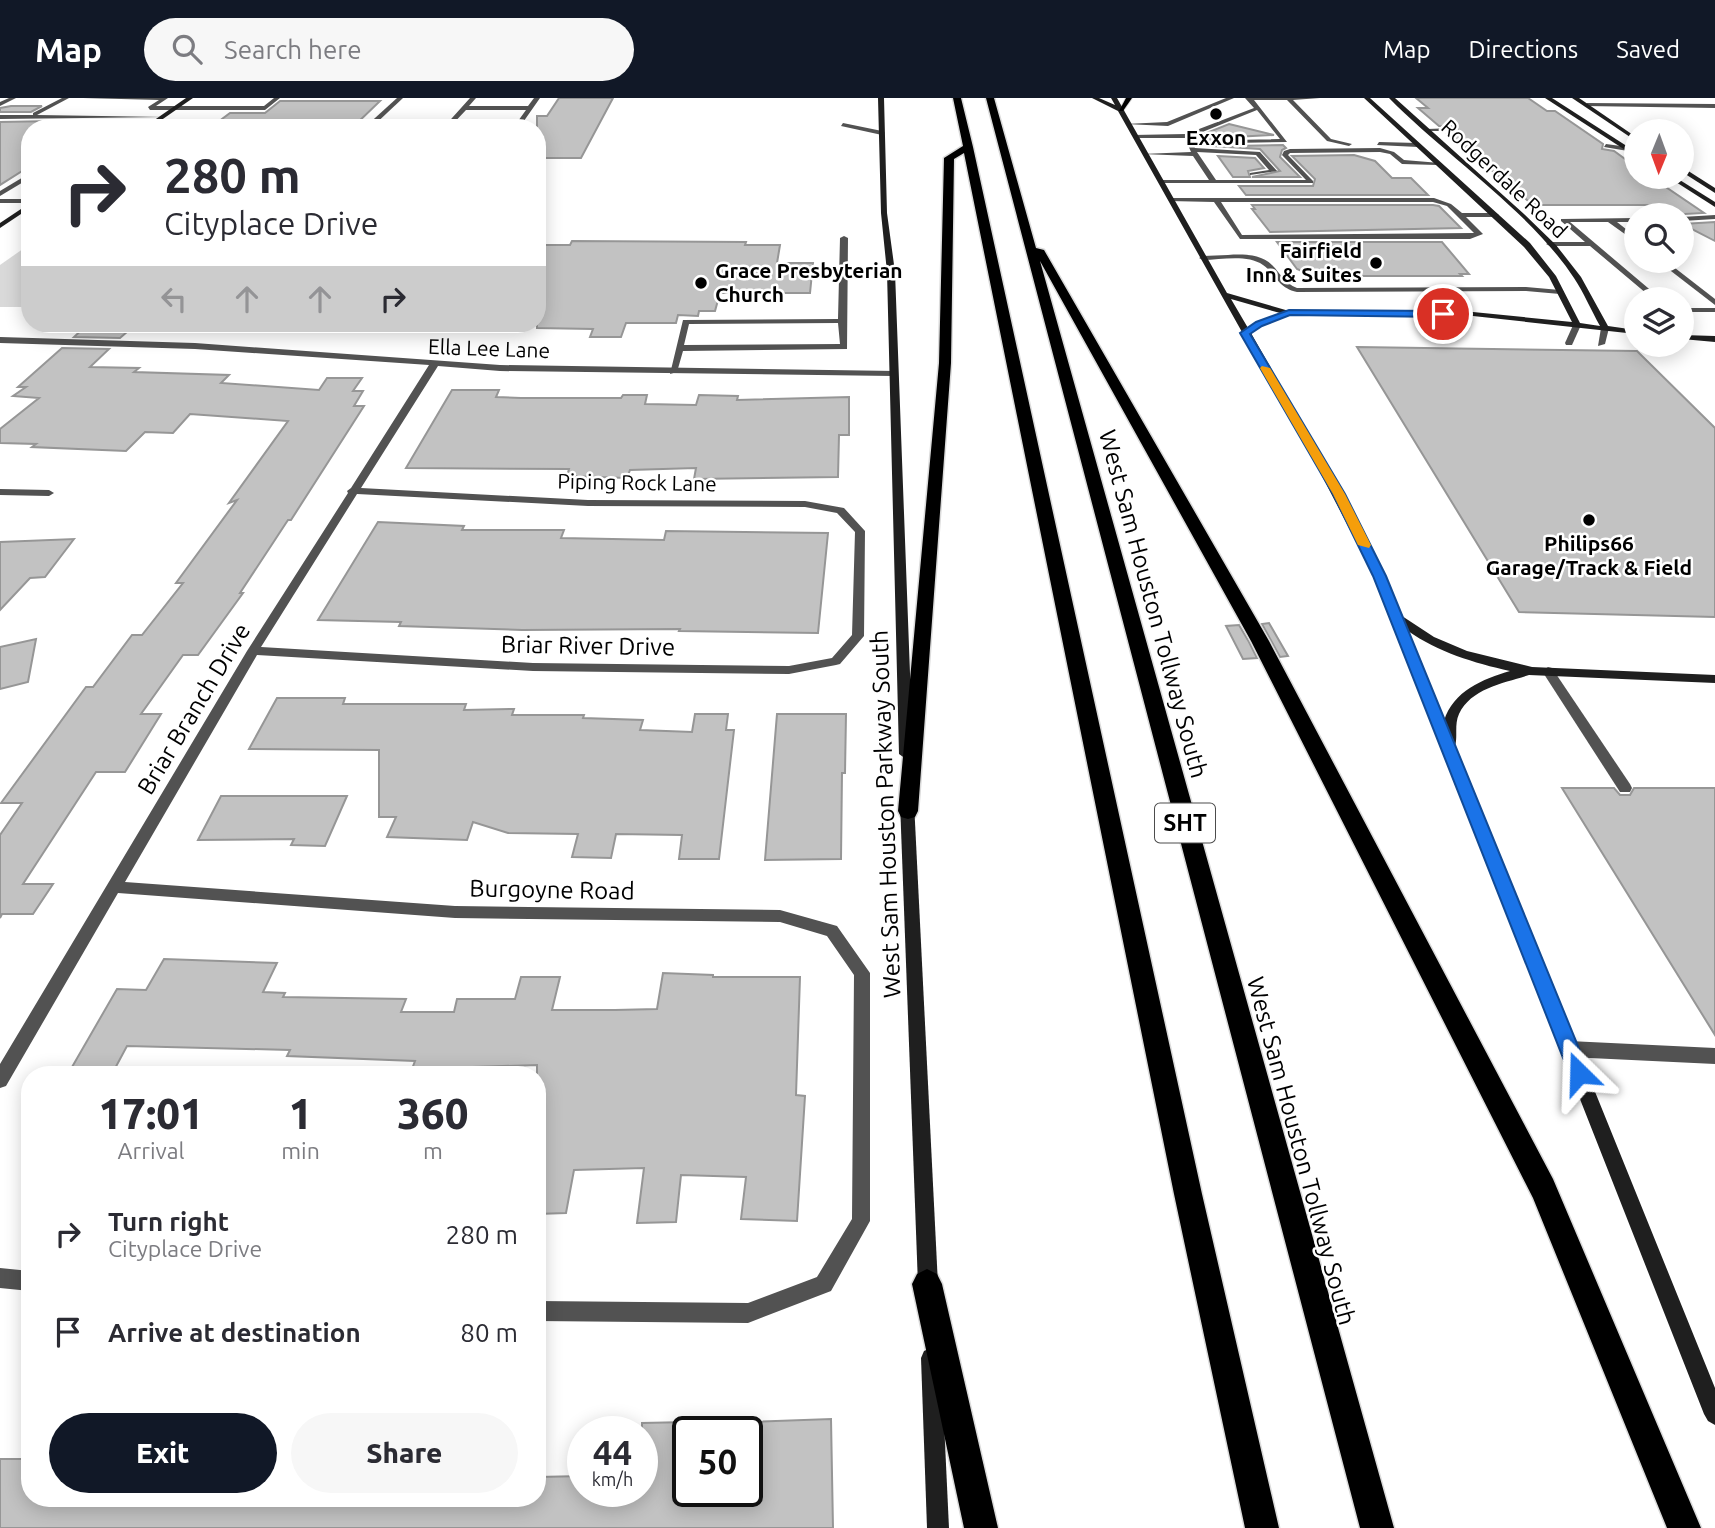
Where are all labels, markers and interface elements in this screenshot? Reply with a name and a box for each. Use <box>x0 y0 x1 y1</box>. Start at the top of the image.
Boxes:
search box <box>144 18 634 81</box>
icon: search <box>168 30 206 68</box>
text: Map <box>35 31 102 68</box>
text: Search here <box>224 35 362 64</box>
text: Map <box>1383 36 1430 63</box>
text: Directions <box>1468 36 1578 63</box>
text: Saved <box>1616 36 1680 63</box>
marker: Exxon <box>1208 106 1224 122</box>
street label: Rodgerdale Road <box>1437 114 1572 242</box>
north arrow <box>1624 119 1694 189</box>
map controls <box>1624 119 1694 357</box>
place label: Exxon <box>1186 125 1246 149</box>
icon: right <box>49 147 140 238</box>
text: 280 m <box>164 147 301 202</box>
button: search <box>1624 203 1694 273</box>
text: Cityplace Drive <box>164 205 378 241</box>
place label: Fairfield Inn & Suites <box>1246 238 1362 286</box>
marker: Fairfield Inn & Suites <box>1368 255 1384 271</box>
place label: Grace Presbyterian Church <box>715 258 903 306</box>
marker: Grace Presbyterian Church <box>693 275 709 291</box>
icon: left <box>155 280 193 318</box>
icon: ahead <box>228 280 266 318</box>
icon: ahead <box>301 280 339 318</box>
icon: right <box>374 280 412 318</box>
pin <box>1413 284 1473 344</box>
button: layers <box>1624 287 1694 357</box>
icon: arrive <box>1424 295 1462 333</box>
street label: Ella Lee Lane <box>428 334 551 362</box>
street label: West Sam Houston Tollway South <box>1094 427 1213 781</box>
street label: Piping Rock Lane <box>557 469 717 495</box>
marker: Philips66 Garage/Track & Field <box>1581 512 1597 528</box>
place label: Philips66 Garage/Track & Field <box>1486 531 1692 579</box>
street label: Briar Branch Drive <box>132 618 255 799</box>
street label: Briar River Drive <box>501 630 675 661</box>
street label: West Sam Houston Parkway South <box>866 630 905 999</box>
road number: SHT <box>1155 804 1215 842</box>
street label: Burgoyne Road <box>469 875 635 904</box>
street label: West Sam Houston Tollway South <box>1242 974 1361 1328</box>
position arrow <box>1542 1036 1616 1110</box>
text: 17:01 <box>99 1090 204 1137</box>
text: 1 <box>289 1090 312 1137</box>
text: 360 <box>397 1090 468 1137</box>
text: Arrival <box>118 1138 185 1163</box>
text: min <box>281 1138 320 1163</box>
text: m <box>423 1138 443 1163</box>
text: Turn right <box>108 1207 229 1236</box>
icon: right <box>49 1215 87 1253</box>
text: 280 m <box>446 1220 518 1249</box>
text: Cityplace Drive <box>108 1236 262 1261</box>
icon: arrive <box>49 1313 87 1351</box>
text: Arrive at destination <box>108 1318 361 1347</box>
text: 80 m <box>460 1318 518 1347</box>
button: Exit <box>49 1413 277 1493</box>
button: Share <box>291 1413 518 1493</box>
speed limit sign: 50 <box>672 1416 763 1507</box>
text: 44 <box>593 1432 632 1472</box>
text: km/h <box>592 1469 633 1489</box>

